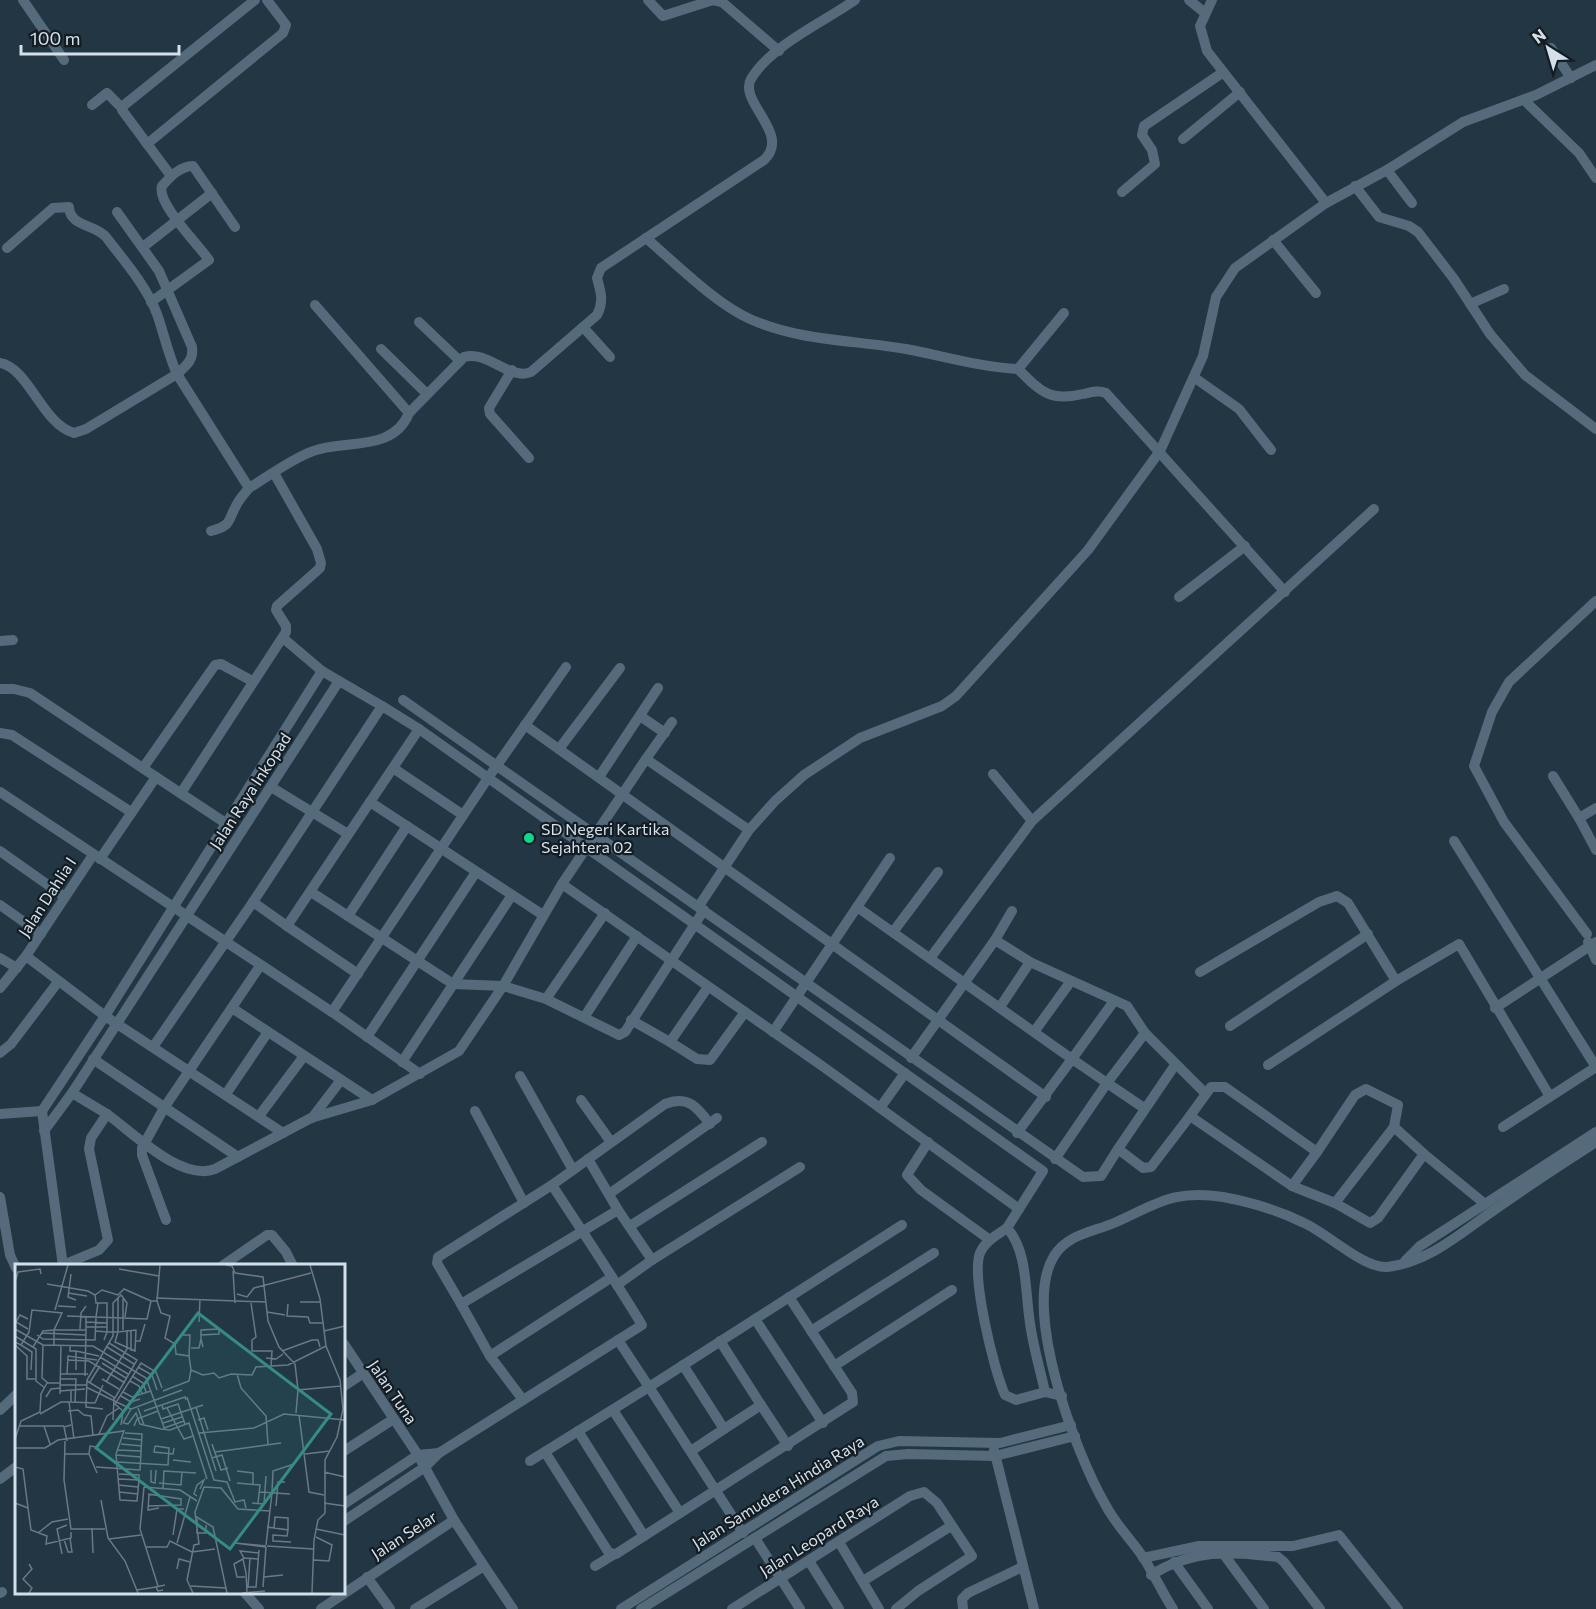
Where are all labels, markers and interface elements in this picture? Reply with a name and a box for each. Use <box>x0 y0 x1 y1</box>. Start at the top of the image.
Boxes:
scale bar <box>21 18 178 56</box>
north arrow <box>1518 18 1578 78</box>
text: N <box>1528 24 1549 47</box>
text: 100 m <box>30 27 80 49</box>
street label: Jalan Raya Inkopad <box>205 729 294 852</box>
place label: SD Negeri Kartika Sejahtera 02 <box>541 819 669 856</box>
marker: SD Negeri Kartika Sejahtera 02 <box>522 831 536 845</box>
street label: Jalan Dahlia I <box>14 853 79 940</box>
inset map <box>15 1264 345 1594</box>
street label: Jalan Tuna <box>365 1356 422 1427</box>
street label: Jalan Samudera Hindia Raya <box>688 1431 867 1552</box>
street label: Jalan Leopard Raya <box>756 1491 882 1580</box>
street label: Jalan Selar <box>367 1506 441 1563</box>

